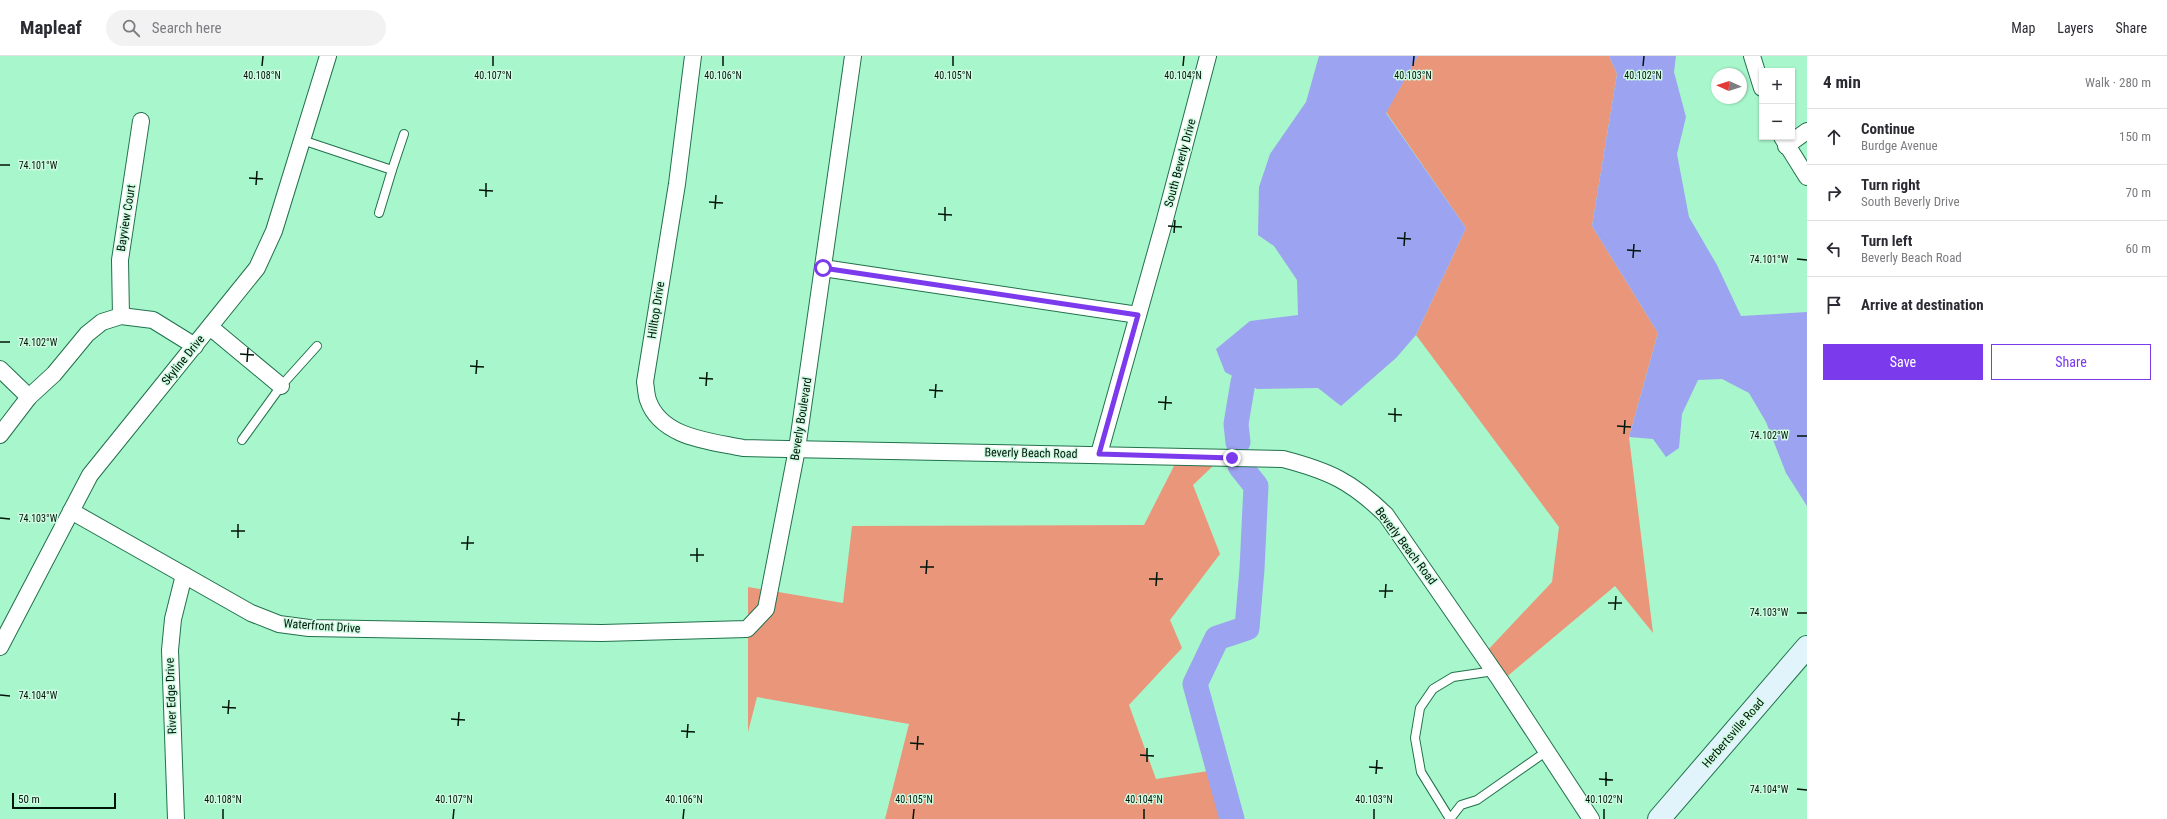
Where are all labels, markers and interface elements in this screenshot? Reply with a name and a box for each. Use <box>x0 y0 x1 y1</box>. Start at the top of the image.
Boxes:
search box <box>106 10 386 46</box>
text: Mapleaf <box>20 16 82 39</box>
icon: search <box>120 17 142 39</box>
text: Search here <box>152 19 222 37</box>
text: Map <box>2011 20 2035 36</box>
text: Layers <box>2057 20 2094 36</box>
text: Share <box>2116 20 2147 36</box>
north arrow <box>1711 68 1747 104</box>
map controls <box>1759 68 1795 140</box>
button: + <box>1759 68 1795 104</box>
text: 40.108°N <box>243 70 281 81</box>
text: 40.107°N <box>474 70 512 81</box>
text: 40.106°N <box>704 70 742 81</box>
text: 40.105°N <box>934 70 972 81</box>
text: 40.104°N <box>1164 70 1202 81</box>
text: 40.103°N <box>1394 70 1432 81</box>
text: 40.102°N <box>1624 70 1662 81</box>
text: 4 min <box>1823 72 1861 92</box>
text: Walk · 280 m <box>2085 75 2151 90</box>
button: − <box>1759 104 1795 140</box>
street label: South Beverly Drive <box>1161 117 1199 209</box>
text: Continue <box>1861 120 1915 138</box>
icon: ahead <box>1823 126 1845 148</box>
text: 150 m <box>2119 129 2151 144</box>
text: Burdge Avenue <box>1861 138 1938 153</box>
text: 74.101°W <box>19 160 58 171</box>
text: Turn right <box>1861 176 1920 194</box>
icon: right <box>1823 182 1845 204</box>
street label: Bayview Court <box>114 183 138 252</box>
text: 70 m <box>2125 185 2151 200</box>
text: South Beverly Drive <box>1861 194 1960 209</box>
text: Turn left <box>1861 232 1912 250</box>
icon: left <box>1823 238 1845 260</box>
text: 60 m <box>2125 241 2151 256</box>
text: Beverly Beach Road <box>1861 250 1962 265</box>
text: 74.101°W <box>1750 254 1789 265</box>
route start <box>814 259 832 277</box>
street label: Hilltop Drive <box>645 280 667 340</box>
icon: arrive <box>1823 294 1845 316</box>
text: Arrive at destination <box>1861 296 1984 314</box>
street label: Skyline Drive <box>159 332 208 388</box>
text: 74.102°W <box>19 337 58 348</box>
button: Save <box>1823 344 1983 380</box>
button: Share <box>1991 344 2151 380</box>
street label: Beverly Boulevard <box>788 376 814 462</box>
text: 74.102°W <box>1750 430 1789 441</box>
street label: Beverly Beach Road <box>984 445 1078 461</box>
route end <box>1223 449 1241 467</box>
street label: Beverly Beach Road <box>1372 505 1440 587</box>
text: 74.103°W <box>19 513 58 524</box>
text: 74.103°W <box>1750 607 1789 618</box>
street label: Waterfront Drive <box>283 616 361 636</box>
street label: River Edge Drive <box>163 657 179 734</box>
text: 74.104°W <box>19 690 58 701</box>
street label: Herbertsville Road <box>1699 696 1767 770</box>
text: 74.104°W <box>1750 784 1789 795</box>
scale bar <box>12 791 116 810</box>
text: 50 m <box>18 793 40 806</box>
text: 40.108°N <box>204 794 242 805</box>
text: 40.107°N <box>435 794 473 805</box>
text: 40.106°N <box>665 794 703 805</box>
text: 40.105°N <box>895 794 933 805</box>
text: 40.104°N <box>1125 794 1163 805</box>
text: 40.103°N <box>1355 794 1393 805</box>
text: 40.102°N <box>1585 794 1623 805</box>

